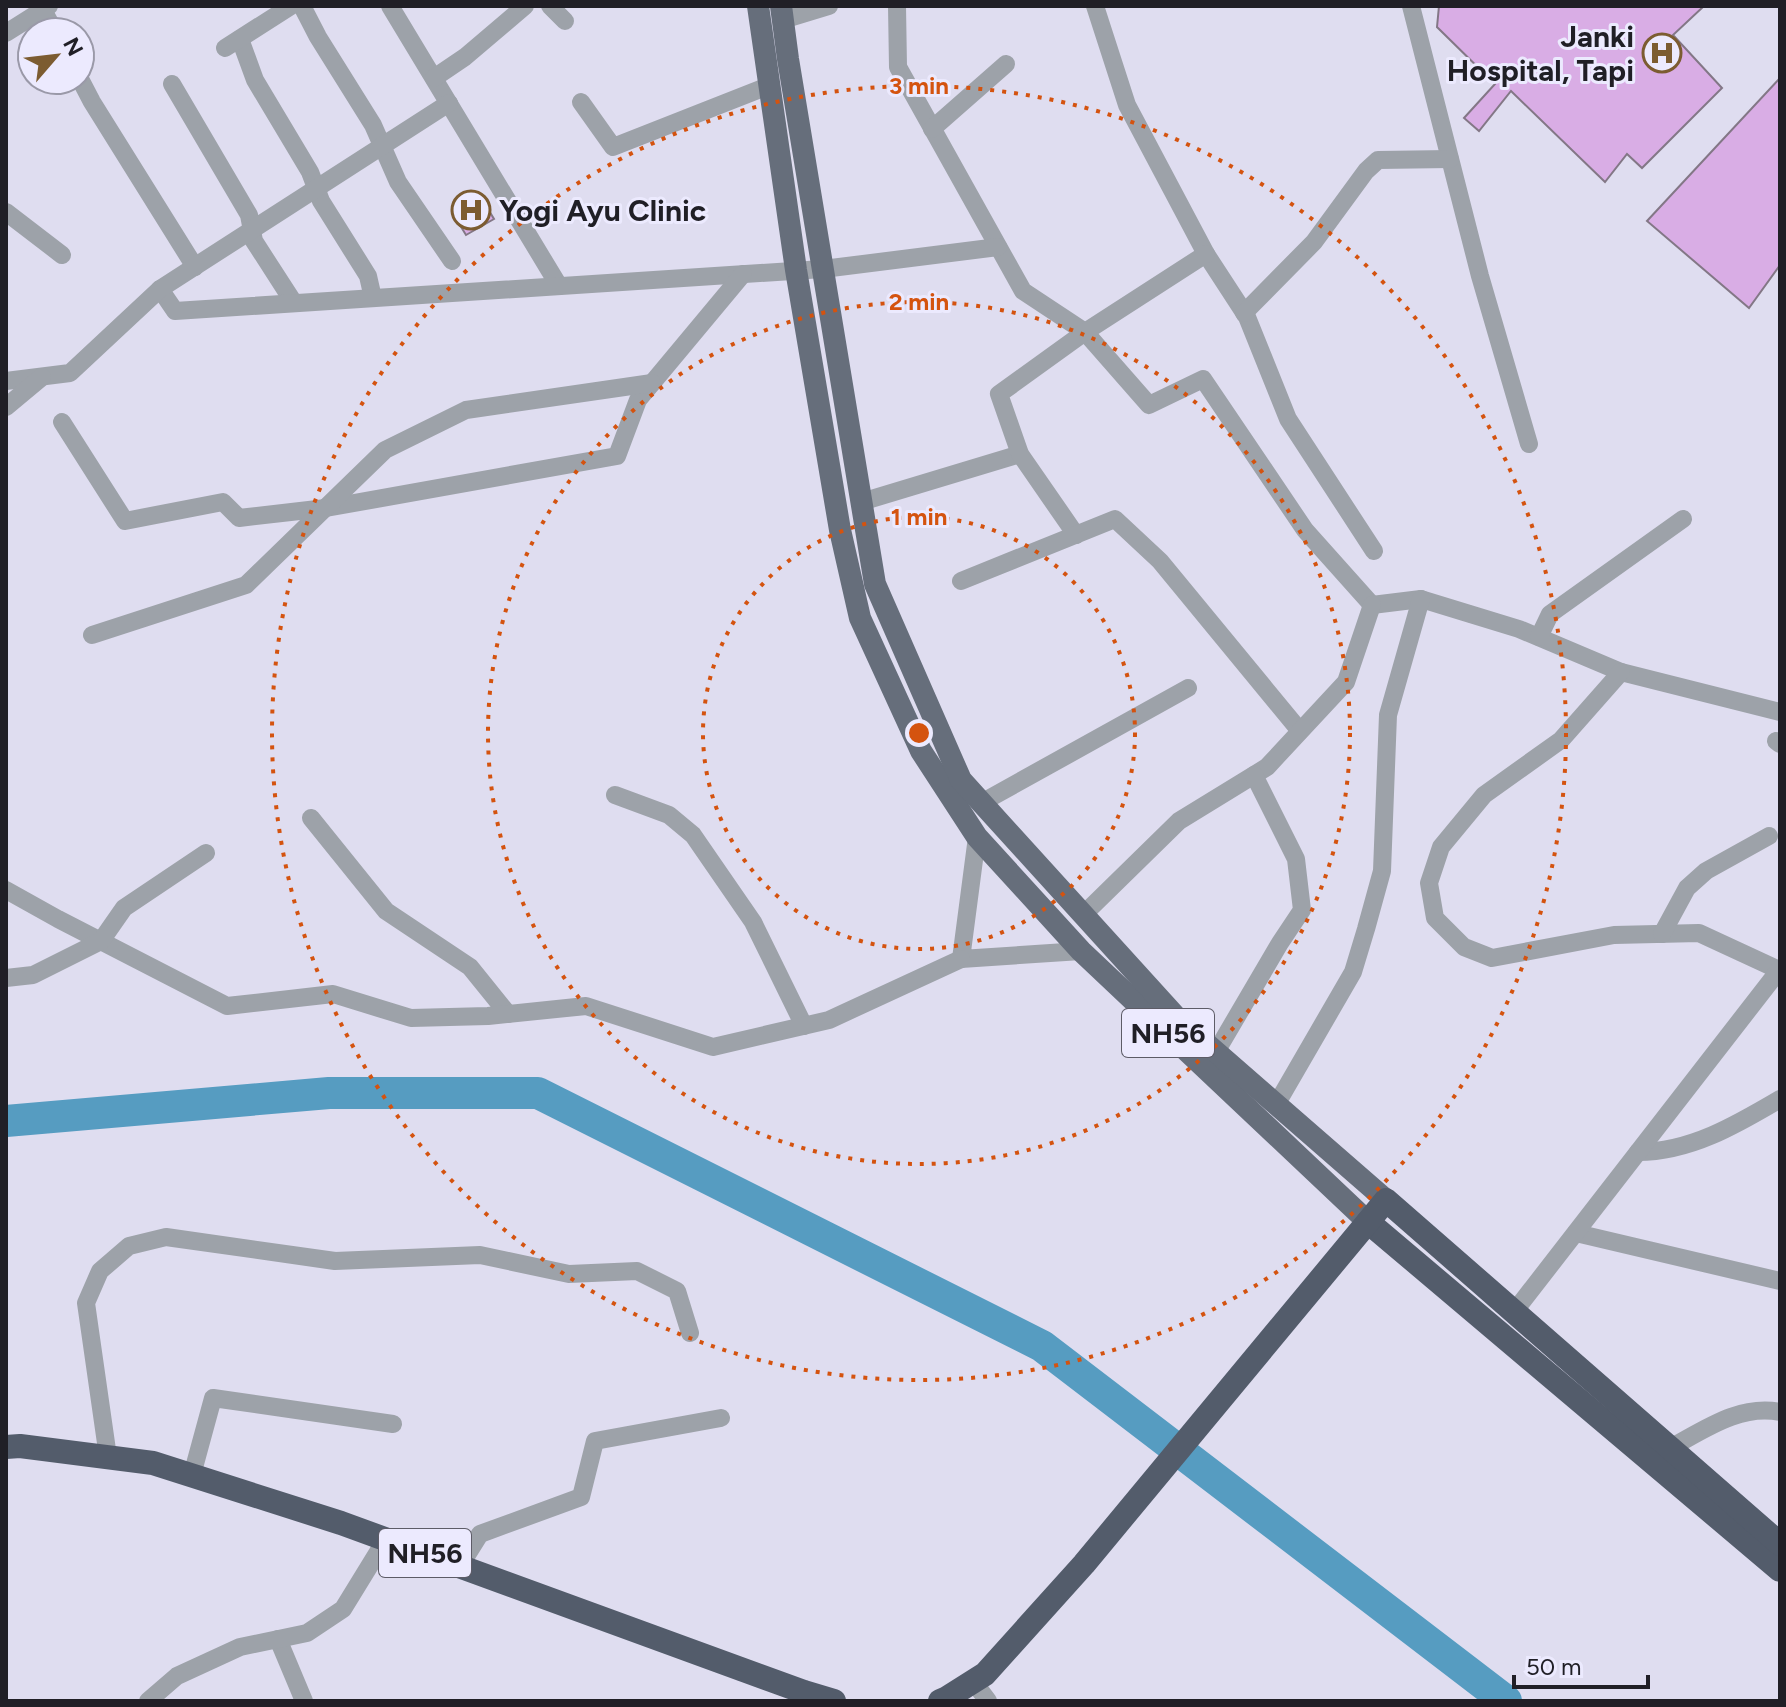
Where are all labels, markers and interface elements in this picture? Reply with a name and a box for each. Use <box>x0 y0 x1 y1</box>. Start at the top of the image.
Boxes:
north arrow <box>16 16 96 96</box>
place label: Janki Hospital, Tapi <box>1447 18 1634 89</box>
hospital icon: Janki Hospital, Tapi <box>1641 32 1683 74</box>
text: N <box>57 33 89 61</box>
text: 3 min <box>889 71 949 100</box>
hospital icon: Yogi Ayu Clinic <box>450 189 492 231</box>
place label: Yogi Ayu Clinic <box>499 192 706 229</box>
text: 2 min <box>889 287 949 316</box>
text: 1 min <box>891 502 947 531</box>
centre of rings <box>905 719 933 747</box>
road number: NH56 <box>1122 1009 1214 1057</box>
road number: NH56 <box>379 1529 471 1577</box>
scale bar <box>1514 1639 1648 1689</box>
text: 50 m <box>1526 1652 1582 1681</box>

